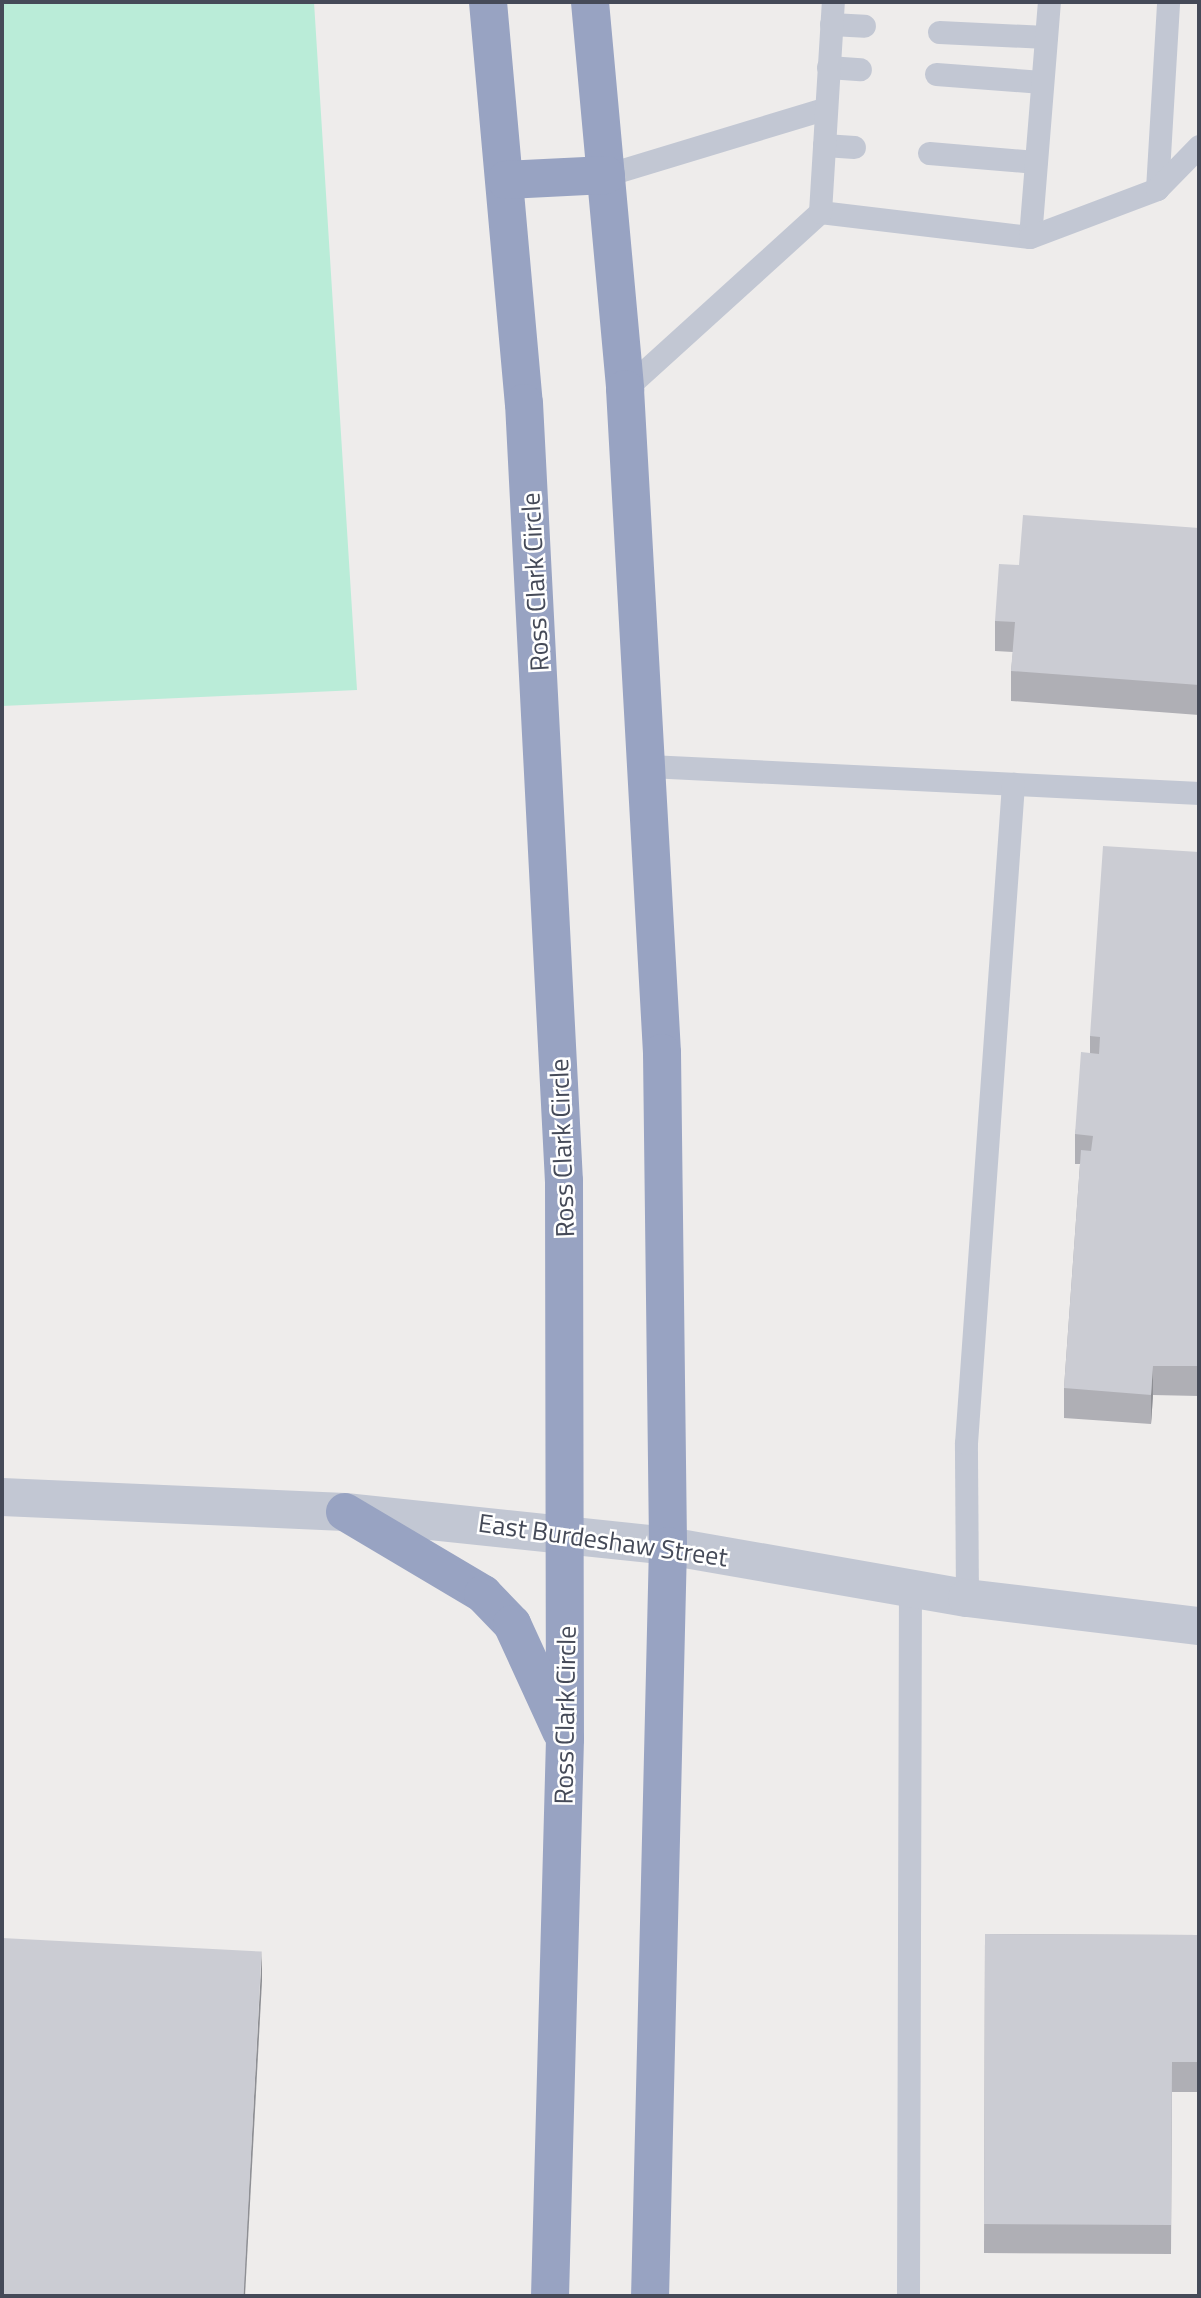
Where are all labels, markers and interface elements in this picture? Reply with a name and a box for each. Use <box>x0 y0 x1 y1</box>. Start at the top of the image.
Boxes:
street label: Ross Clark Circle <box>515 492 555 672</box>
street label: Ross Clark Circle <box>543 1058 581 1238</box>
street label: East Burdeshaw Street <box>476 1507 730 1573</box>
street label: Ross Clark Circle <box>548 1625 582 1805</box>

